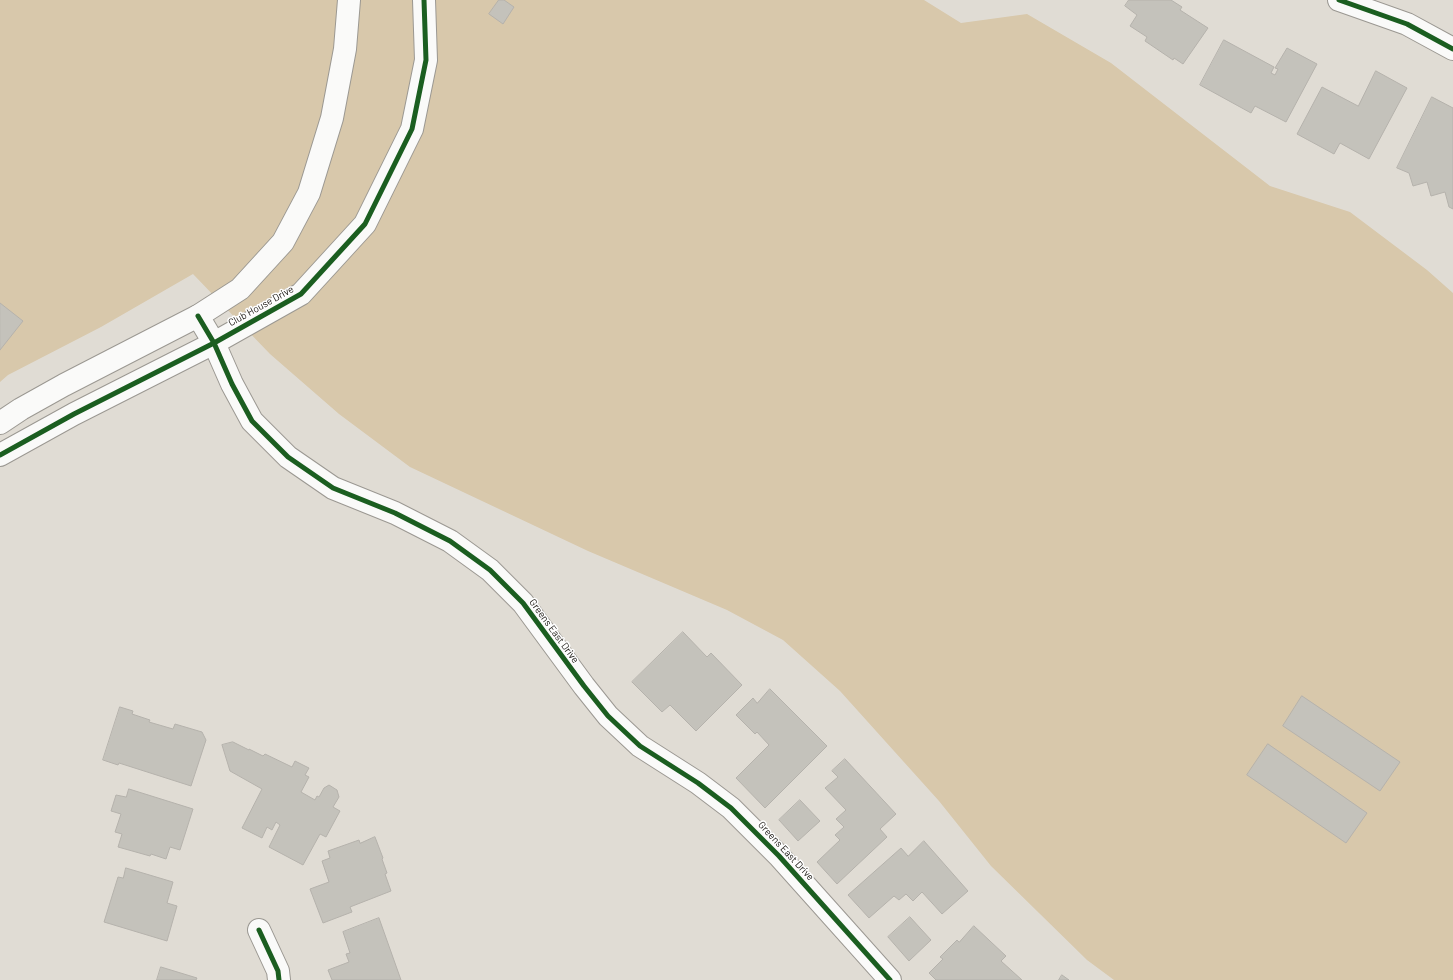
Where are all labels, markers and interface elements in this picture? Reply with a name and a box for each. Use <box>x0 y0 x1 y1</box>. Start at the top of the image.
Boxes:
street label: Club House Drive <box>226 283 296 329</box>
street label: Greens East Drive <box>527 597 581 665</box>
street label: Greens East Drive <box>756 819 816 883</box>

